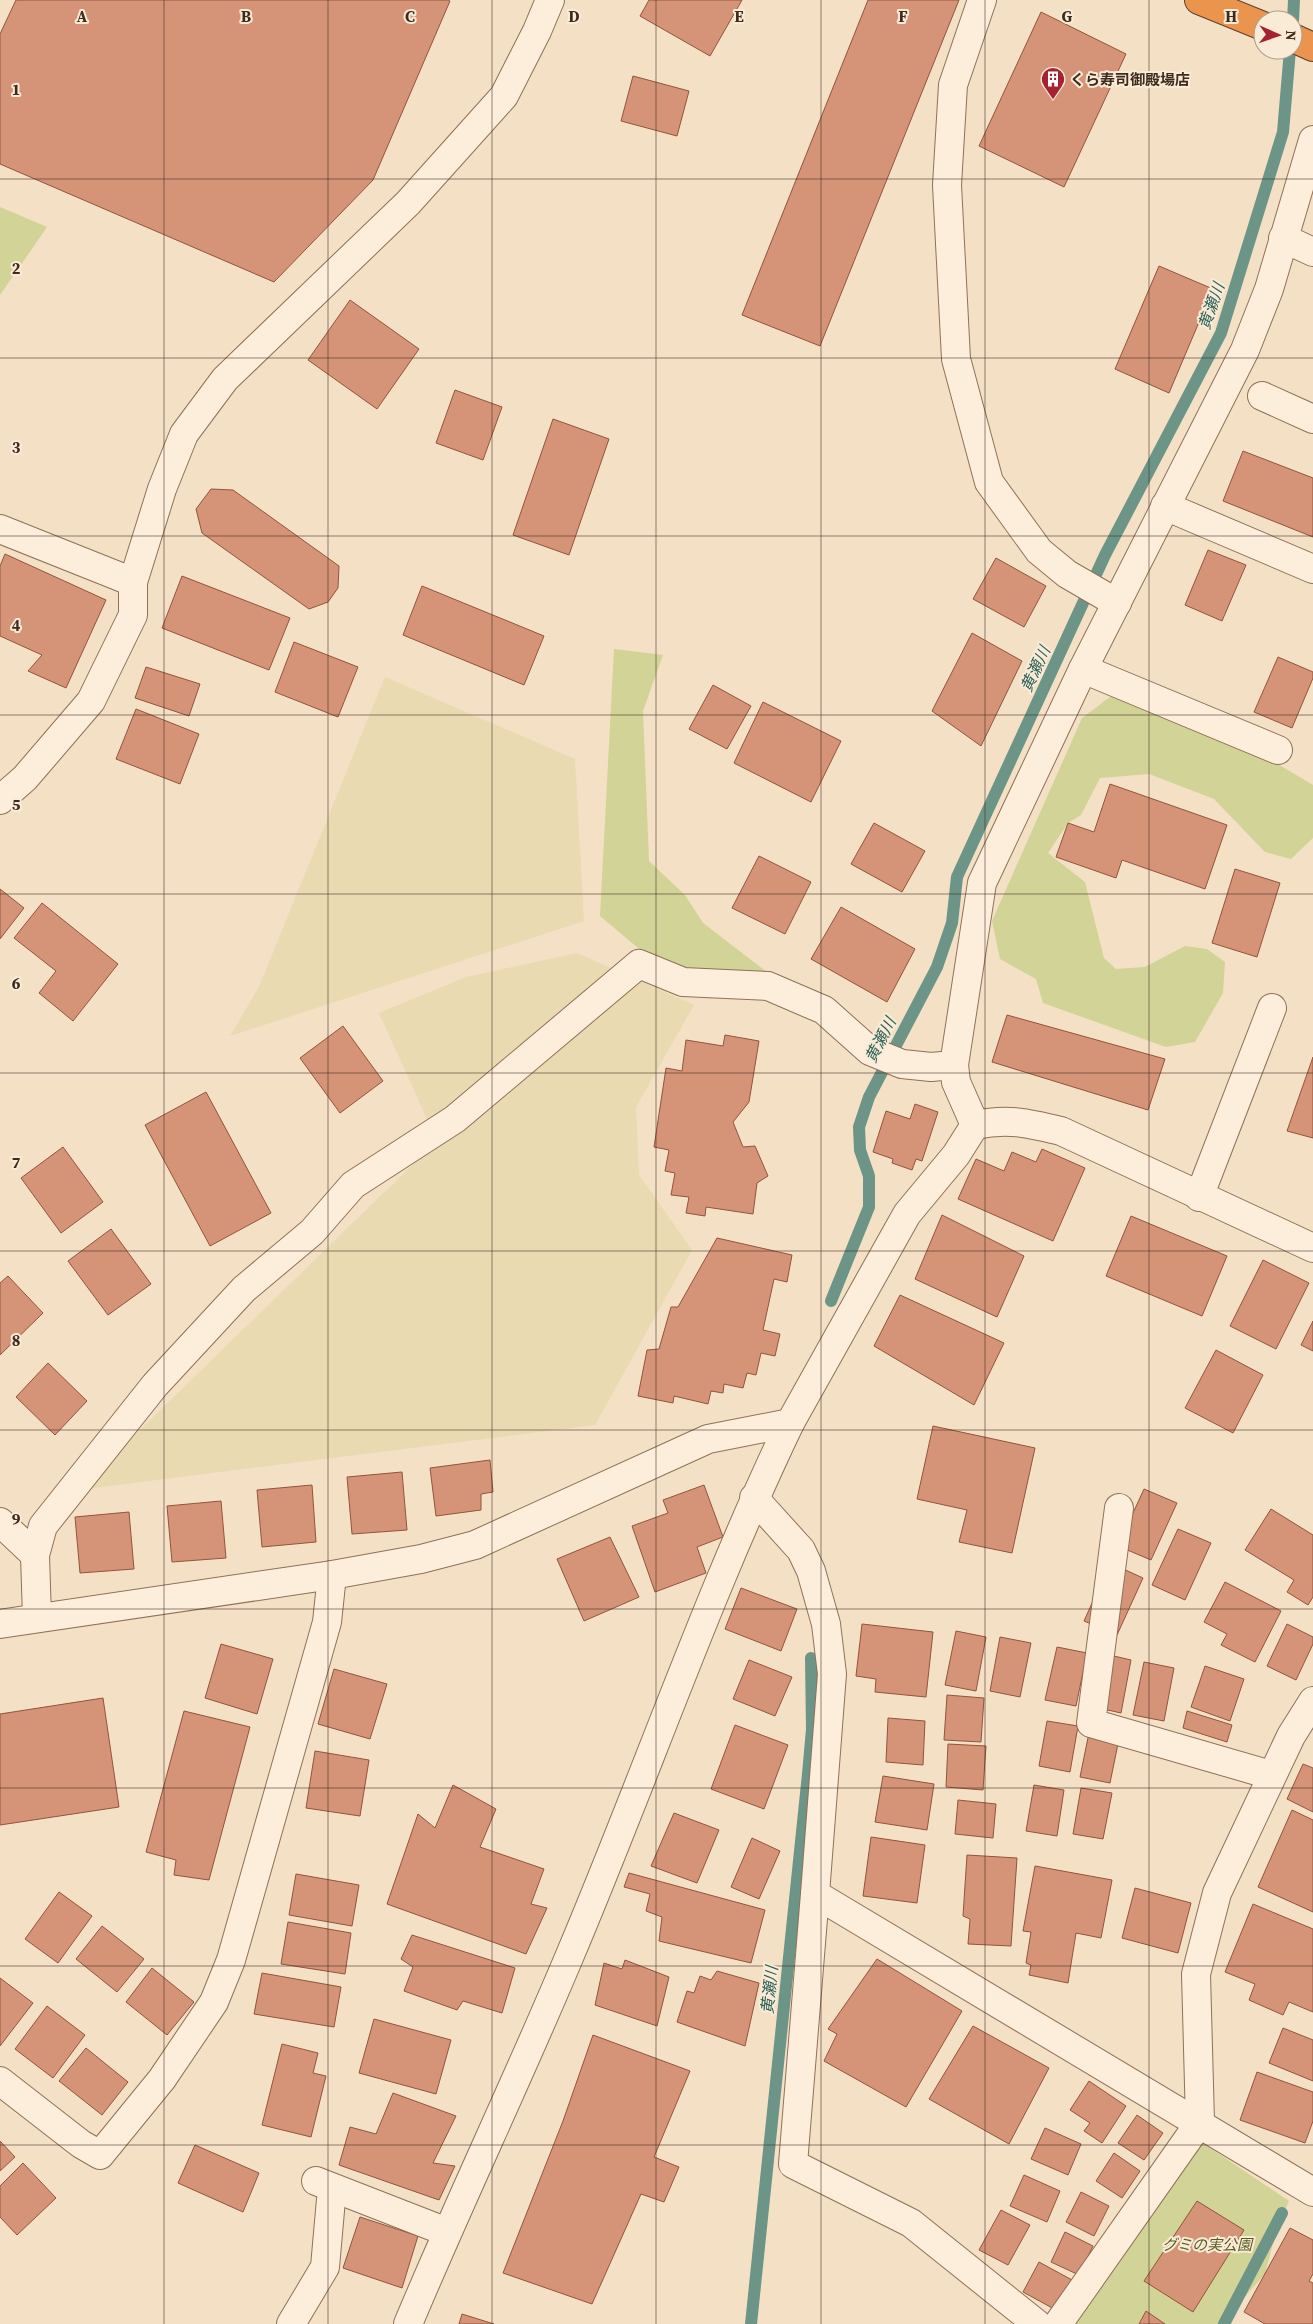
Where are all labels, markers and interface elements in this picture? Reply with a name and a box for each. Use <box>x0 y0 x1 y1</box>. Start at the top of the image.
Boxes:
text: A <box>77 5 88 27</box>
text: B <box>241 5 252 27</box>
text: C <box>405 5 415 27</box>
text: D <box>568 5 580 27</box>
text: E <box>734 5 744 27</box>
text: F <box>898 5 908 27</box>
text: G <box>1062 5 1073 27</box>
text: H <box>1225 5 1237 27</box>
north arrow <box>1253 10 1303 60</box>
text: N <box>1281 30 1301 41</box>
building icon: くら寿司御殿場店 <box>1040 66 1066 100</box>
place label: くら寿司御殿場店 <box>1070 69 1190 90</box>
text: 1 <box>12 78 20 100</box>
text: 2 <box>12 257 21 279</box>
water label: 黄瀬川 <box>1193 278 1230 332</box>
text: 3 <box>12 436 21 458</box>
text: 4 <box>12 614 21 636</box>
water label: 黄瀬川 <box>1015 641 1056 695</box>
text: 5 <box>12 793 21 815</box>
text: 6 <box>12 972 21 994</box>
water label: 黄瀬川 <box>859 1012 902 1066</box>
text: 7 <box>12 1151 21 1173</box>
text: 8 <box>12 1329 20 1351</box>
text: 9 <box>12 1508 21 1530</box>
water label: 黄瀬川 <box>756 1963 783 2015</box>
park label: グミの実公園 <box>1162 2234 1254 2255</box>

